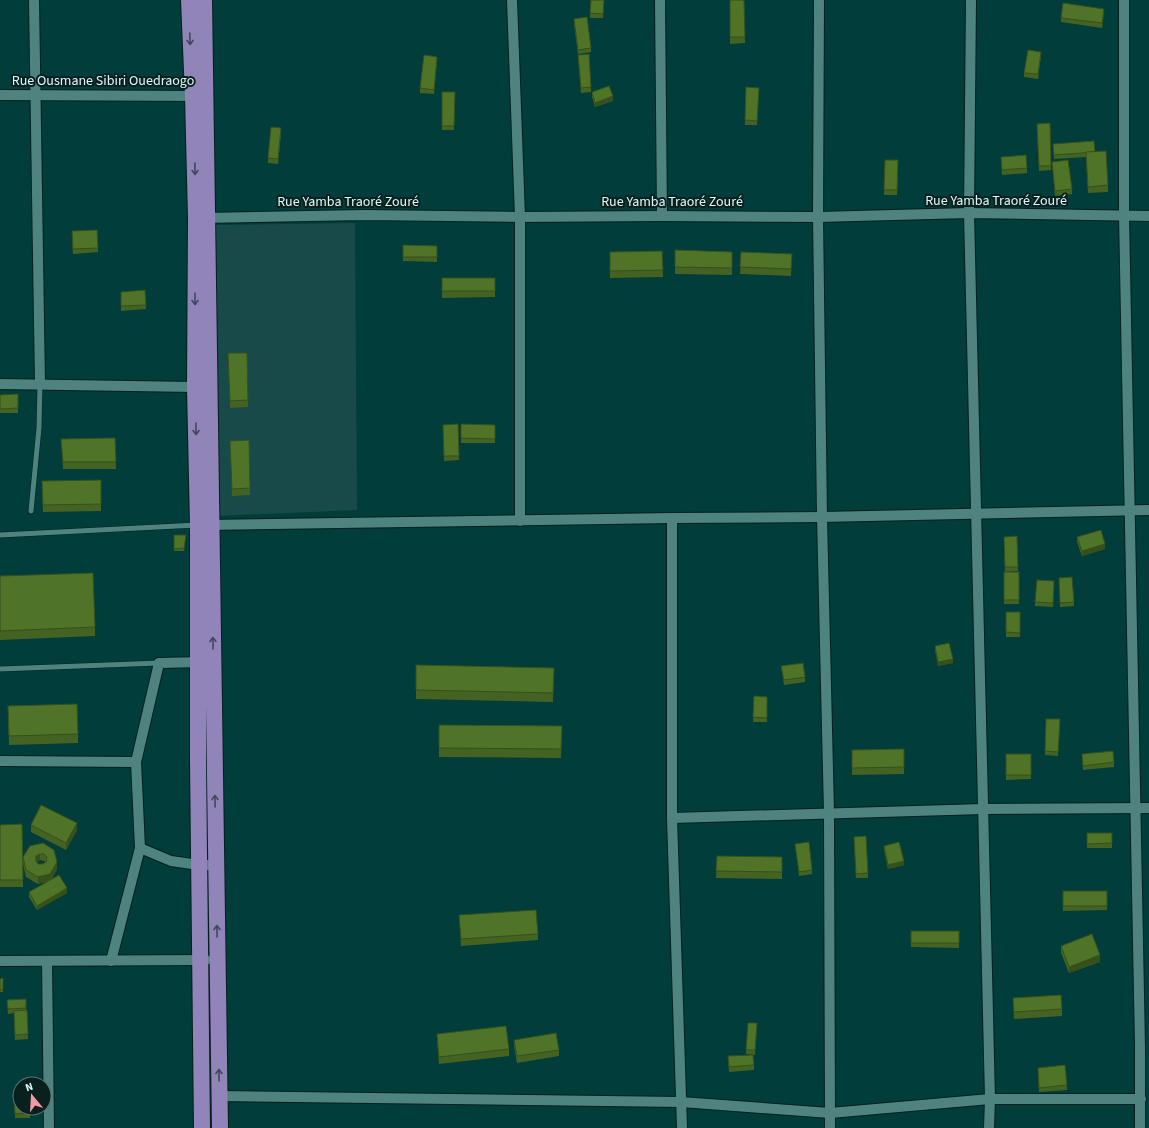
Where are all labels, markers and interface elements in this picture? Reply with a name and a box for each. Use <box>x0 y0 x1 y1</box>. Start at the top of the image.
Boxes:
one-way arrow <box>186 32 194 45</box>
street label: Rue Ousmane Sibiri Ouedraogo <box>12 71 194 91</box>
one-way arrow <box>191 162 198 175</box>
street label: Rue Yamba Traoré Zouré <box>925 191 1067 211</box>
street label: Rue Yamba Traoré Zouré <box>277 192 419 212</box>
street label: Rue Yamba Traoré Zouré <box>601 192 743 212</box>
one-way arrow <box>191 292 199 305</box>
one-way arrow <box>192 422 200 435</box>
one-way arrow <box>209 637 217 650</box>
one-way arrow <box>211 795 219 808</box>
one-way arrow <box>213 925 221 938</box>
one-way arrow <box>215 1069 223 1082</box>
north arrow <box>12 1076 52 1116</box>
text: N <box>23 1079 35 1095</box>

